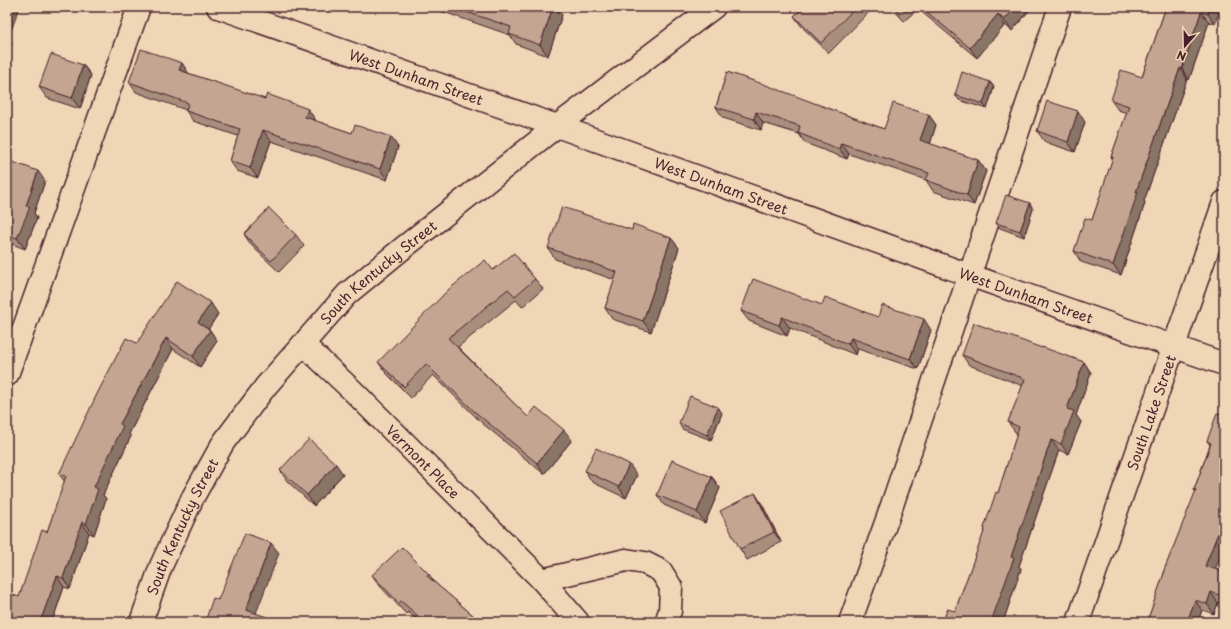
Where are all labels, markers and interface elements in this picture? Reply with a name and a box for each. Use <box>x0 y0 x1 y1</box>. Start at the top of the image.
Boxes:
north arrow <box>1165 26 1205 66</box>
street label: West Dunham Street <box>346 43 486 110</box>
text: N <box>1174 46 1188 65</box>
street label: West Dunham Street <box>652 152 791 219</box>
street label: South Kentucky Street <box>315 215 441 329</box>
street label: West Dunham Street <box>956 262 1096 328</box>
street label: South Lake Street <box>1121 351 1181 473</box>
street label: Vermont Place <box>382 420 465 503</box>
street label: South Kentucky Street <box>141 454 223 598</box>

